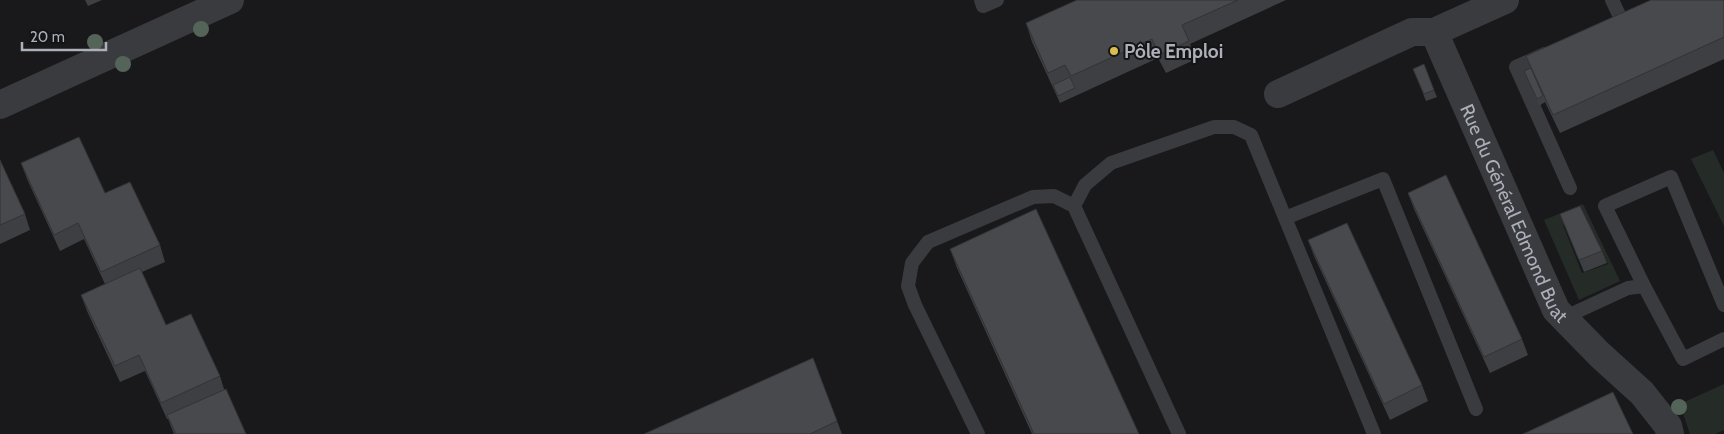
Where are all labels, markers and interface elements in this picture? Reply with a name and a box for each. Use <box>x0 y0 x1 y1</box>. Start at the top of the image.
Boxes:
scale bar <box>22 20 106 52</box>
text: 20 m <box>30 28 65 46</box>
place label: Pôle Emploi <box>1124 40 1223 63</box>
marker: Pôle Emploi <box>1108 45 1120 57</box>
street label: Rue du Général Edmond Buat <box>1455 101 1573 328</box>

